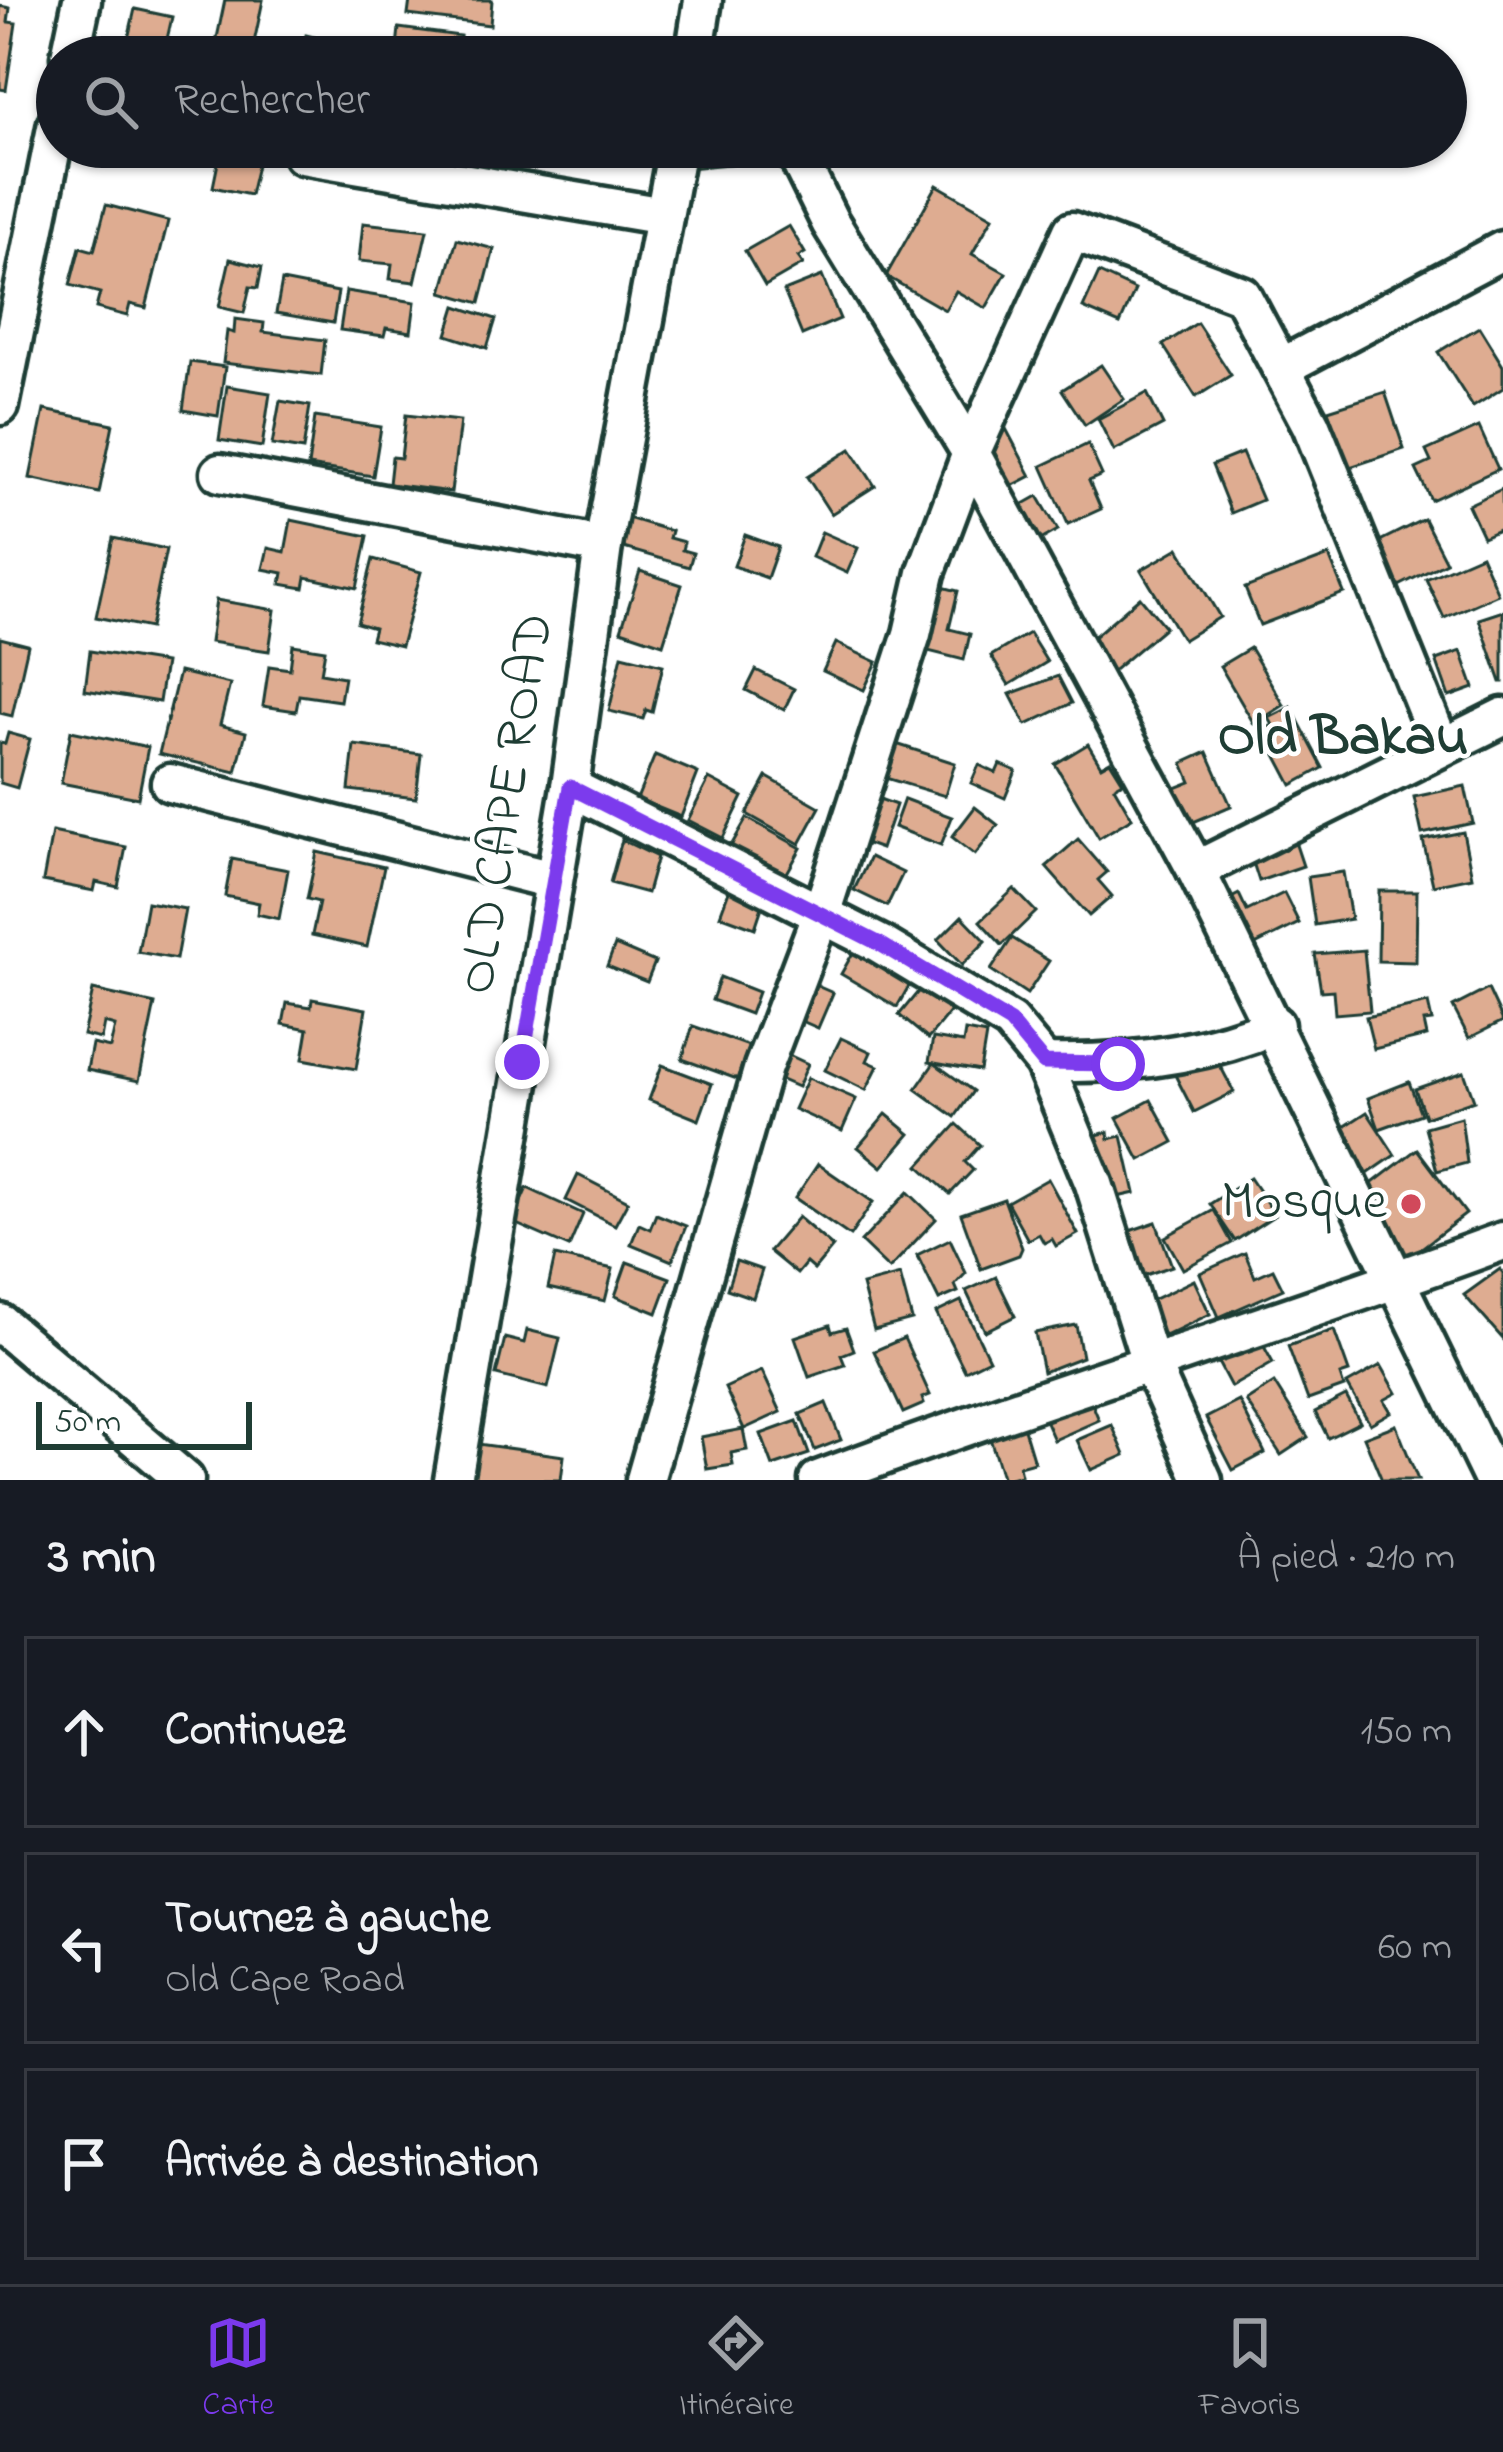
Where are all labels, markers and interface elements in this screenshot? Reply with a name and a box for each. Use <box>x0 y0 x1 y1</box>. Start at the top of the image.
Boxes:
search box <box>36 36 1467 168</box>
icon: search <box>78 69 144 135</box>
text: Rechercher <box>174 69 370 135</box>
street label: OLD CAPE ROAD <box>439 608 577 1000</box>
district label: Old Bakau <box>1218 698 1468 781</box>
route end <box>495 1035 549 1089</box>
route start <box>1091 1037 1145 1091</box>
place label: Mosque <box>1221 1165 1388 1243</box>
marker: Mosque <box>1398 1191 1424 1217</box>
scale bar <box>36 1396 252 1449</box>
text: 50 m <box>54 1399 121 1447</box>
text: 3 min <box>48 1521 156 1596</box>
text: À pied · 210 m <box>1237 1530 1455 1587</box>
icon: ahead <box>51 1699 117 1765</box>
text: Continuez <box>165 1699 345 1765</box>
text: 150 m <box>1360 1704 1452 1761</box>
text: Tournez à gauche <box>165 1887 490 1953</box>
icon: left <box>51 1915 117 1981</box>
text: 60 m <box>1378 1920 1452 1977</box>
text: Old Cape Road <box>165 1953 405 2010</box>
icon: arrive <box>51 2131 117 2197</box>
text: Arrivée à destination <box>165 2131 539 2197</box>
tab: Carte <box>202 2310 274 2430</box>
tab: Itinéraire <box>679 2310 794 2430</box>
tab: Favoris <box>1199 2310 1301 2430</box>

